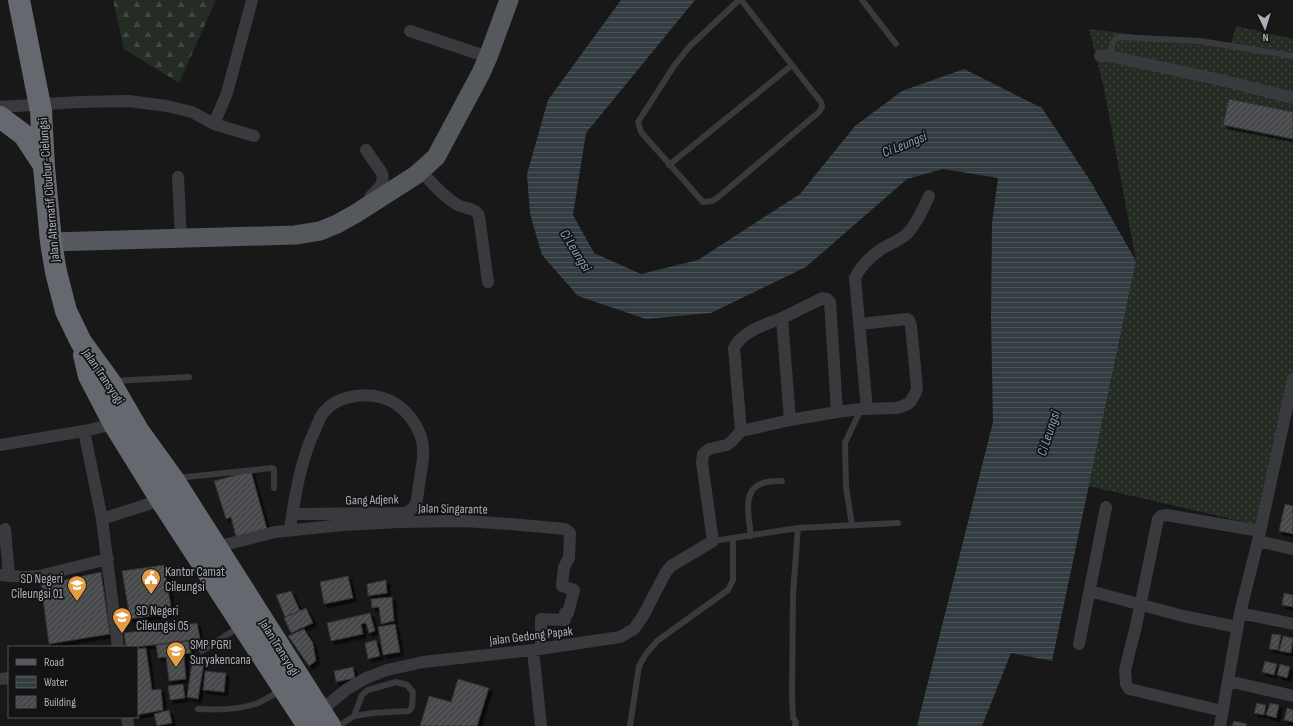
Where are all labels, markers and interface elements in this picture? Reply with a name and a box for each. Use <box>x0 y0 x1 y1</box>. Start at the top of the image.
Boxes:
north arrow <box>1245 8 1285 48</box>
text: N <box>1262 31 1269 44</box>
street label: Jalan Alternatif Cibubur-Cielungsi <box>35 117 63 264</box>
water label: Ci Leungsi <box>879 128 929 161</box>
water label: Ci Leungsi <box>556 226 595 275</box>
street label: Jalan Transyogi <box>78 345 128 407</box>
water label: Ci Leungsi <box>1033 408 1064 458</box>
street label: Gang Adjenk <box>345 492 399 508</box>
street label: Jalan Singarante <box>417 500 488 518</box>
place label: Kantor Camat Cileungsi <box>165 564 225 595</box>
public building icon: Kantor Camat Cileungsi <box>140 567 162 595</box>
place label: SD Negeri Cileungsi 01 <box>11 571 63 602</box>
school or university icon: SD Negeri Cileungsi 01 <box>66 574 88 602</box>
place label: SD Negeri Cileungsi 05 <box>136 603 189 634</box>
school or university icon: SD Negeri Cileungsi 05 <box>111 606 133 634</box>
street label: Jalan Transyogi <box>255 615 303 679</box>
street label: Jalan Gedong Papak <box>488 623 574 649</box>
place label: SMP PGRI Suryakencana <box>190 637 251 668</box>
school or university icon: SMP PGRI Suryakencana <box>165 640 187 668</box>
legend <box>8 646 138 718</box>
text: Road <box>44 655 64 670</box>
text: Water <box>44 675 68 690</box>
text: Building <box>44 695 76 710</box>

